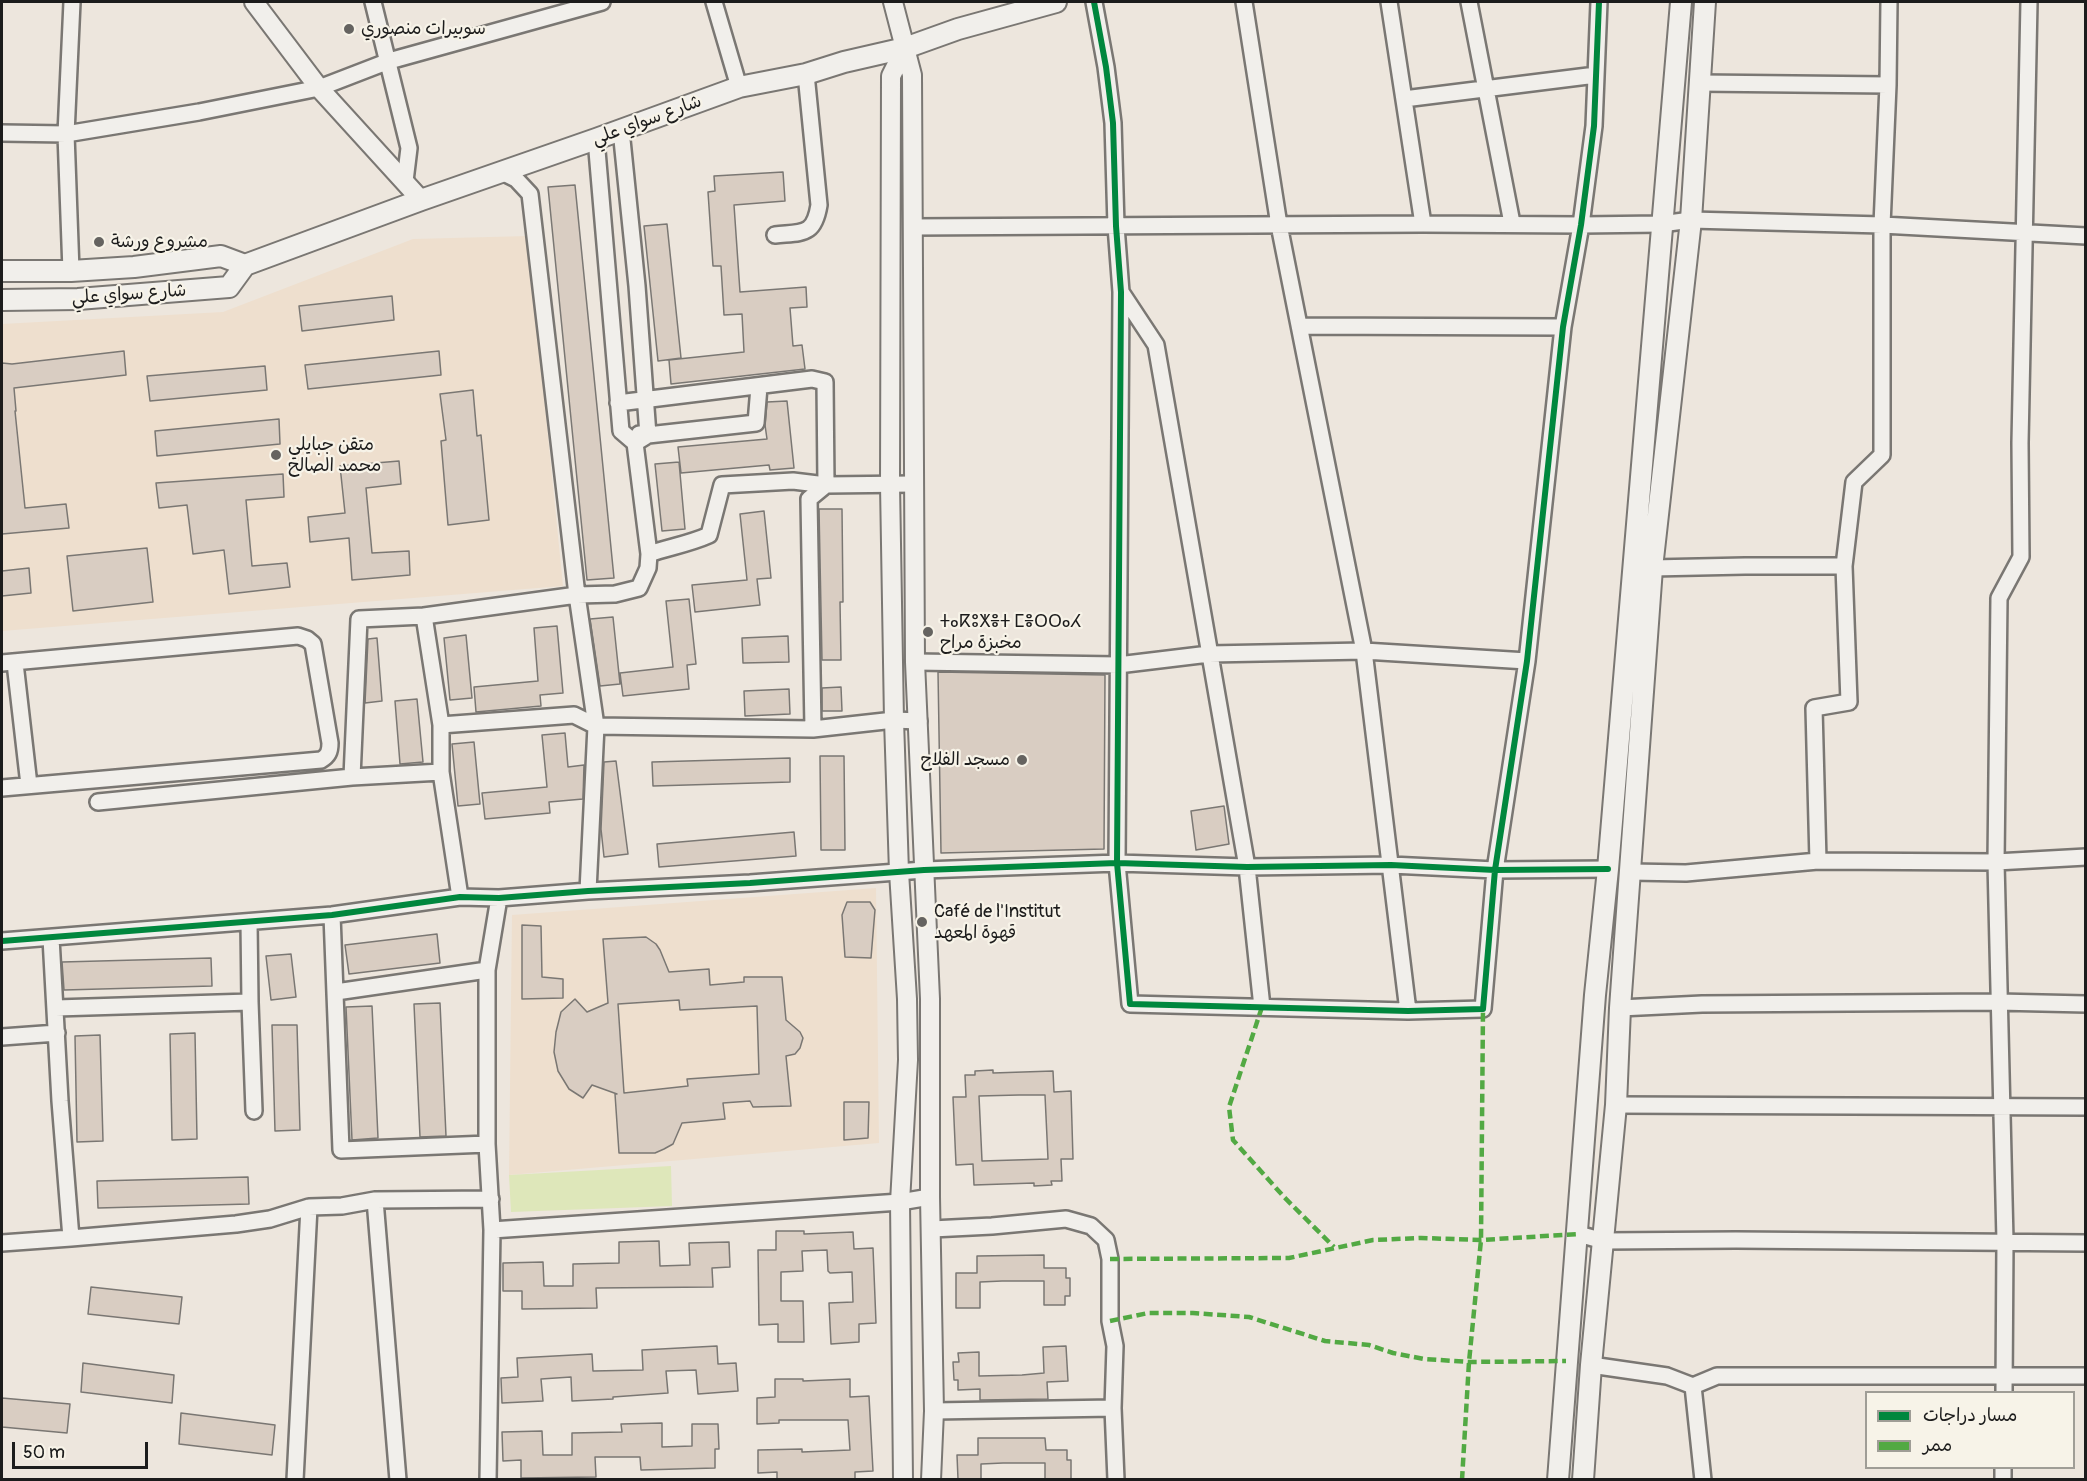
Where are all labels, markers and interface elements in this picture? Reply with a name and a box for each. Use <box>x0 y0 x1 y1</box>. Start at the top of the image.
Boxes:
place label: سوبيرات منصوري <box>361 18 486 40</box>
marker: سوبيرات منصوري <box>342 22 356 36</box>
street label: شارع سواي علي <box>589 91 705 151</box>
place label: مشروع ورشة <box>111 231 208 253</box>
marker: مشروع ورشة <box>92 235 106 249</box>
street label: شارع سواي علي <box>71 280 187 310</box>
place label: متقن جبايلي محمد الصالح <box>288 434 381 476</box>
marker: متقن جبايلي محمد الصالح <box>269 448 283 462</box>
place label: ⵜⴰⴽⵓⵅⴻⵜ ⵎⴻⵔⵔⴰⵃ مخبزة مراح <box>940 611 1081 654</box>
marker: ⵜⴰⴽⵓⵅⴻⵜ ⵎⴻⵔⵔⴰⵃ مخبزة مراح <box>921 625 935 639</box>
place label: مسجد الفلاح <box>920 749 1010 771</box>
marker: مسجد الفلاح <box>1015 753 1029 767</box>
place label: Café de l'Institut قهوة المعهد <box>934 901 1061 944</box>
marker: Café de l'Institut قهوة المعهد <box>915 915 929 929</box>
legend <box>1865 1391 2075 1469</box>
text: مسار دراجات <box>1923 1404 2017 1427</box>
scale bar <box>15 1430 152 1468</box>
text: ممر <box>1923 1434 1952 1457</box>
text: 50 m <box>23 1441 65 1464</box>

